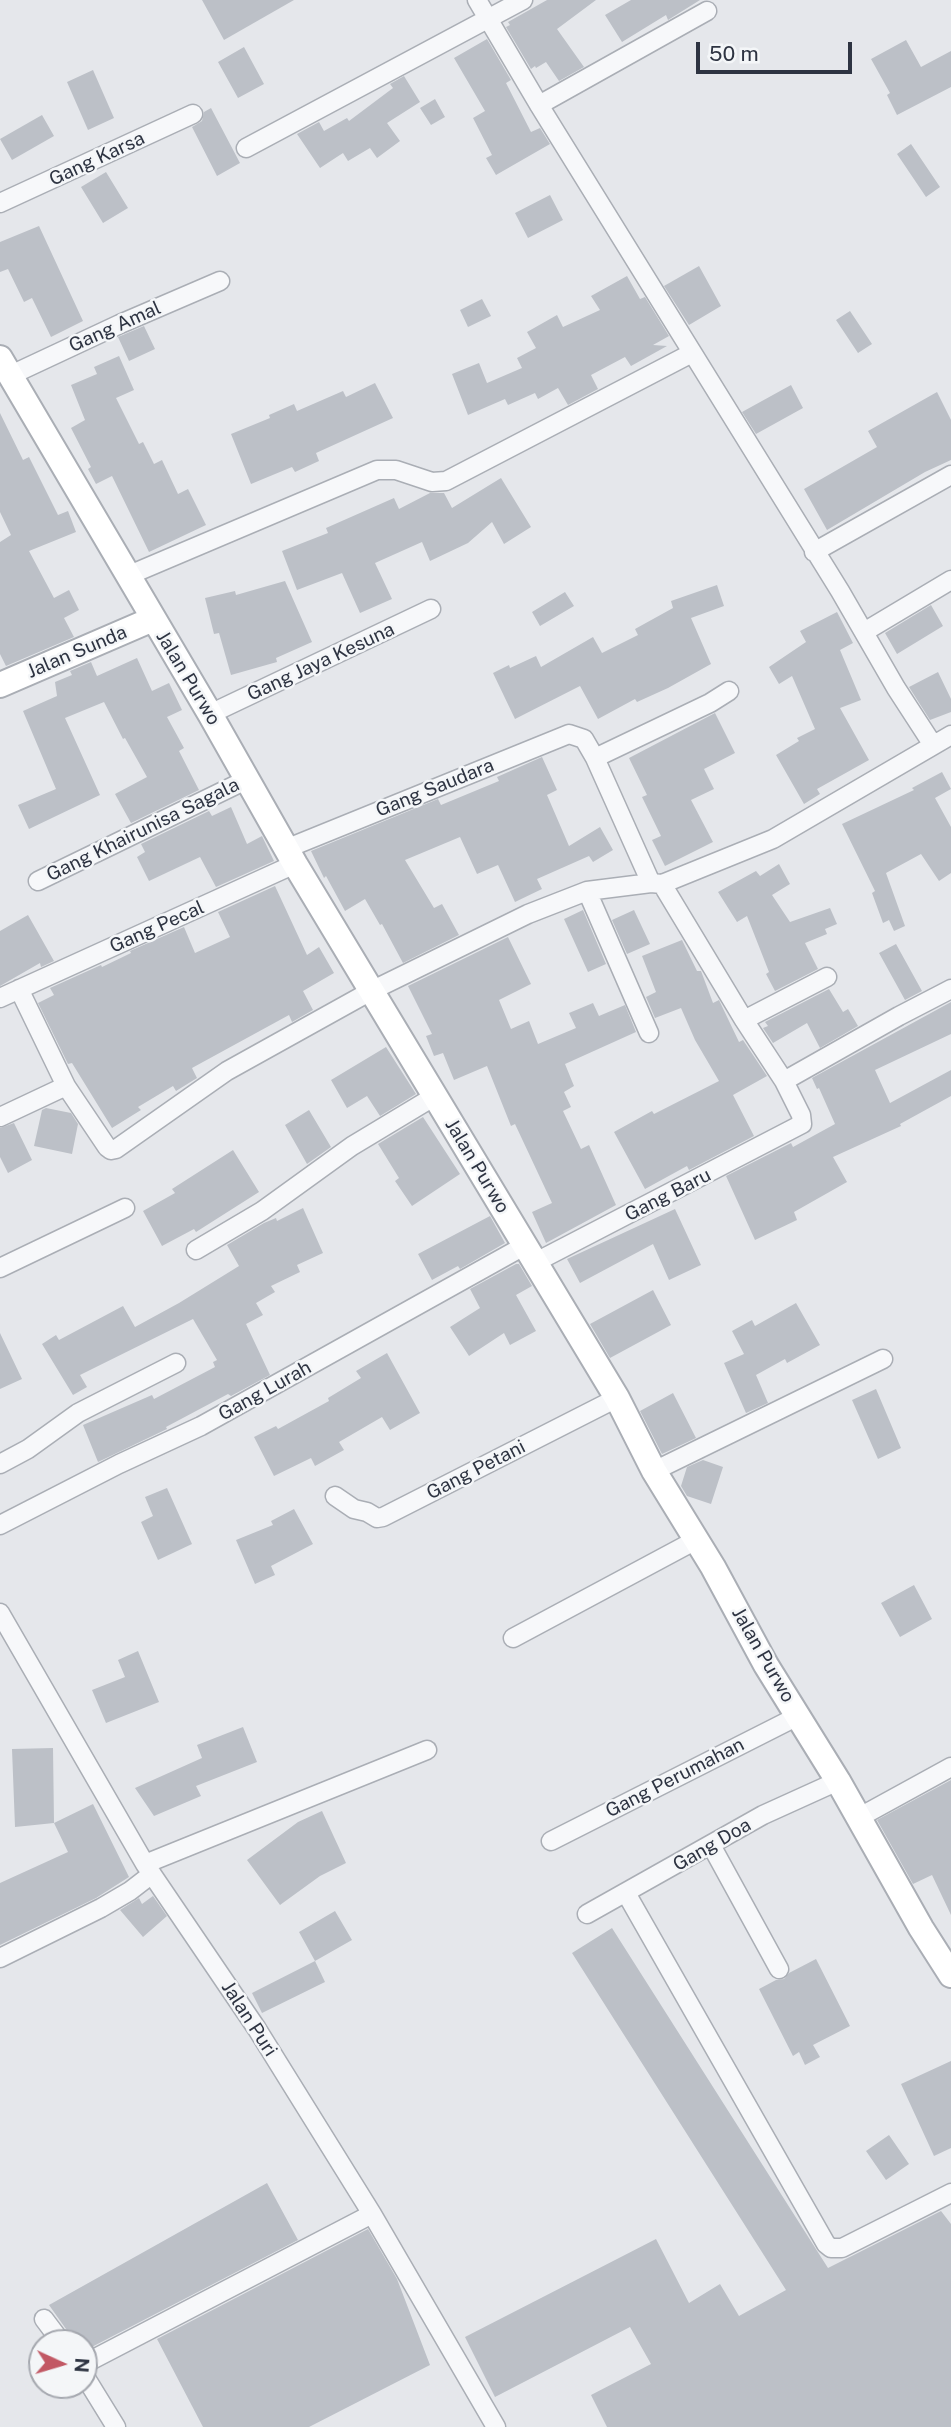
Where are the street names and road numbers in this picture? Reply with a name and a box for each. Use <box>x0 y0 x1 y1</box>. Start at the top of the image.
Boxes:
street label: Gang Karsa <box>46 127 148 191</box>
street label: Gang Amal <box>66 297 164 357</box>
street label: Gang Jaya Kesuna <box>244 618 398 706</box>
street label: Jalan Sunda <box>24 621 130 683</box>
street label: Jalan Purwo <box>151 627 225 729</box>
street label: Gang Saudara <box>373 754 497 822</box>
street label: Gang Khairunisa Sagala <box>43 773 243 887</box>
street label: Gang Pecal <box>106 896 208 958</box>
street label: Jalan Purwo <box>440 1115 514 1217</box>
street label: Gang Baru <box>621 1164 715 1226</box>
street label: Gang Lurah <box>215 1356 315 1426</box>
street label: Gang Petani <box>423 1435 529 1505</box>
street label: Jalan Purwo <box>727 1603 799 1707</box>
street label: Gang Perumahan <box>602 1733 748 1823</box>
street label: Gang Doa <box>669 1814 755 1876</box>
street label: Jalan Puri <box>216 1977 282 2061</box>

